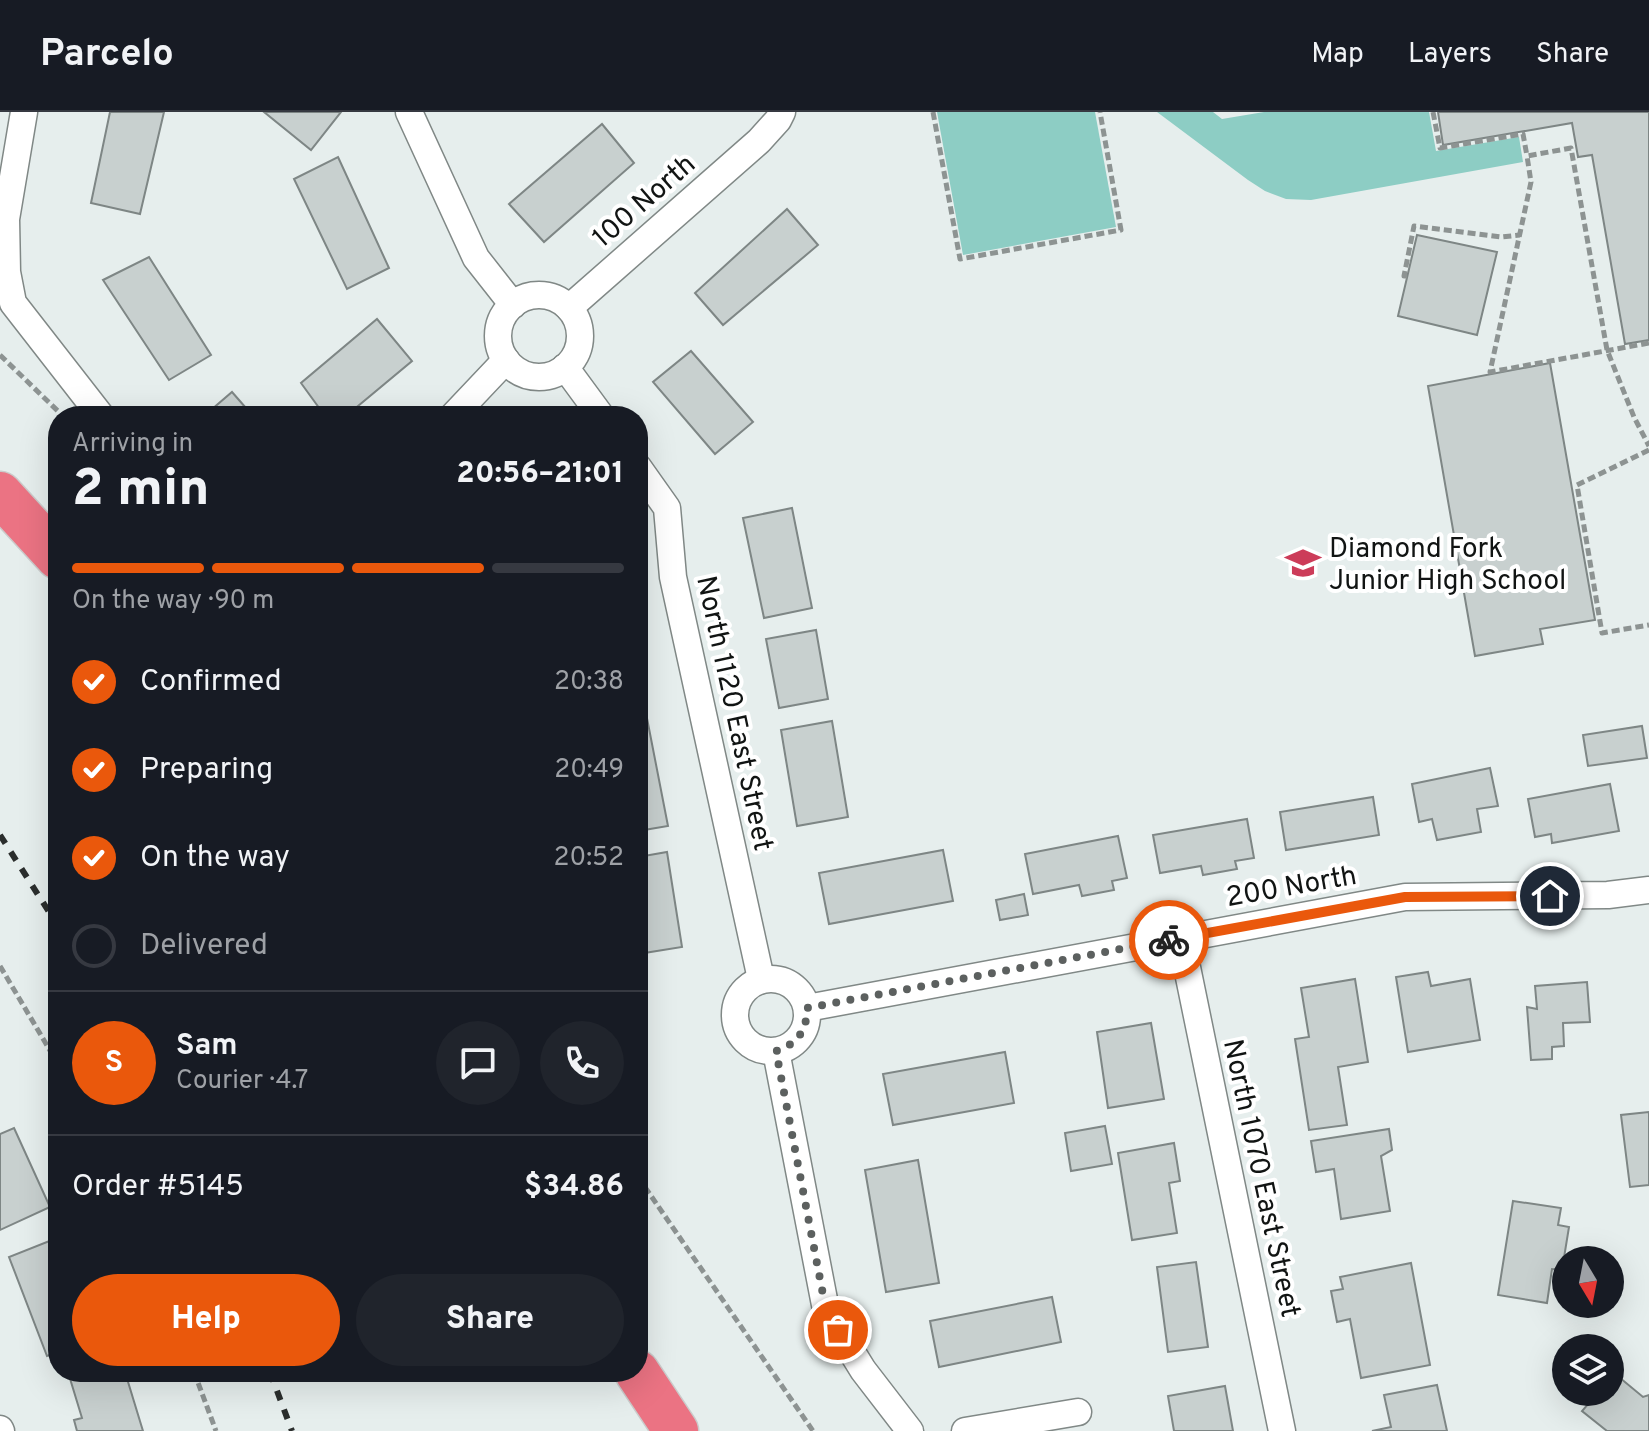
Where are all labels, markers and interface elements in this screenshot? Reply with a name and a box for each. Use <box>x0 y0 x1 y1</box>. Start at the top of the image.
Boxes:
text: Parcelo <box>40 31 174 80</box>
text: Map <box>1311 37 1364 73</box>
text: Layers <box>1408 37 1492 73</box>
text: Share <box>1536 37 1609 73</box>
street label: 100 North <box>586 148 704 257</box>
text: Arriving in <box>72 428 193 461</box>
text: 20:56–21:01 <box>456 456 624 493</box>
text: 2 min <box>72 458 210 524</box>
place label: Diamond Fork Junior High School <box>1329 532 1566 600</box>
school or university icon: Diamond Fork Junior High School <box>1284 544 1322 582</box>
street label: North 1120 East Street <box>686 573 780 854</box>
text: On the way · 90 m <box>72 585 274 618</box>
icon: check <box>72 660 116 704</box>
text: Confirmed <box>140 664 282 701</box>
text: 20:38 <box>554 666 624 699</box>
icon: check <box>72 748 116 792</box>
text: Preparing <box>140 752 273 789</box>
text: 20:49 <box>554 754 624 787</box>
icon: check <box>72 836 116 880</box>
text: On the way <box>140 840 290 877</box>
text: 20:52 <box>554 842 624 875</box>
street label: 200 North <box>1223 859 1360 917</box>
pin <box>1516 862 1584 930</box>
icon: home <box>1528 874 1572 918</box>
courier <box>1129 900 1209 980</box>
icon: bike <box>1147 918 1191 962</box>
text: Delivered <box>140 928 268 965</box>
button: chat <box>436 1021 520 1105</box>
button: phone <box>540 1021 624 1105</box>
text: Sam <box>176 1028 238 1065</box>
street label: North 1070 East Street <box>1213 1036 1307 1321</box>
text: S <box>105 1045 123 1082</box>
text: Courier · 4.7 <box>176 1065 308 1098</box>
text: Order #5145 <box>72 1169 244 1206</box>
text: $34.86 <box>524 1169 624 1206</box>
north arrow <box>1552 1246 1624 1318</box>
map controls <box>1552 1246 1624 1406</box>
button: Help <box>72 1274 340 1366</box>
button: Share <box>356 1274 624 1366</box>
pin <box>804 1296 872 1364</box>
icon: bag <box>816 1308 860 1352</box>
button: layers <box>1552 1334 1624 1406</box>

